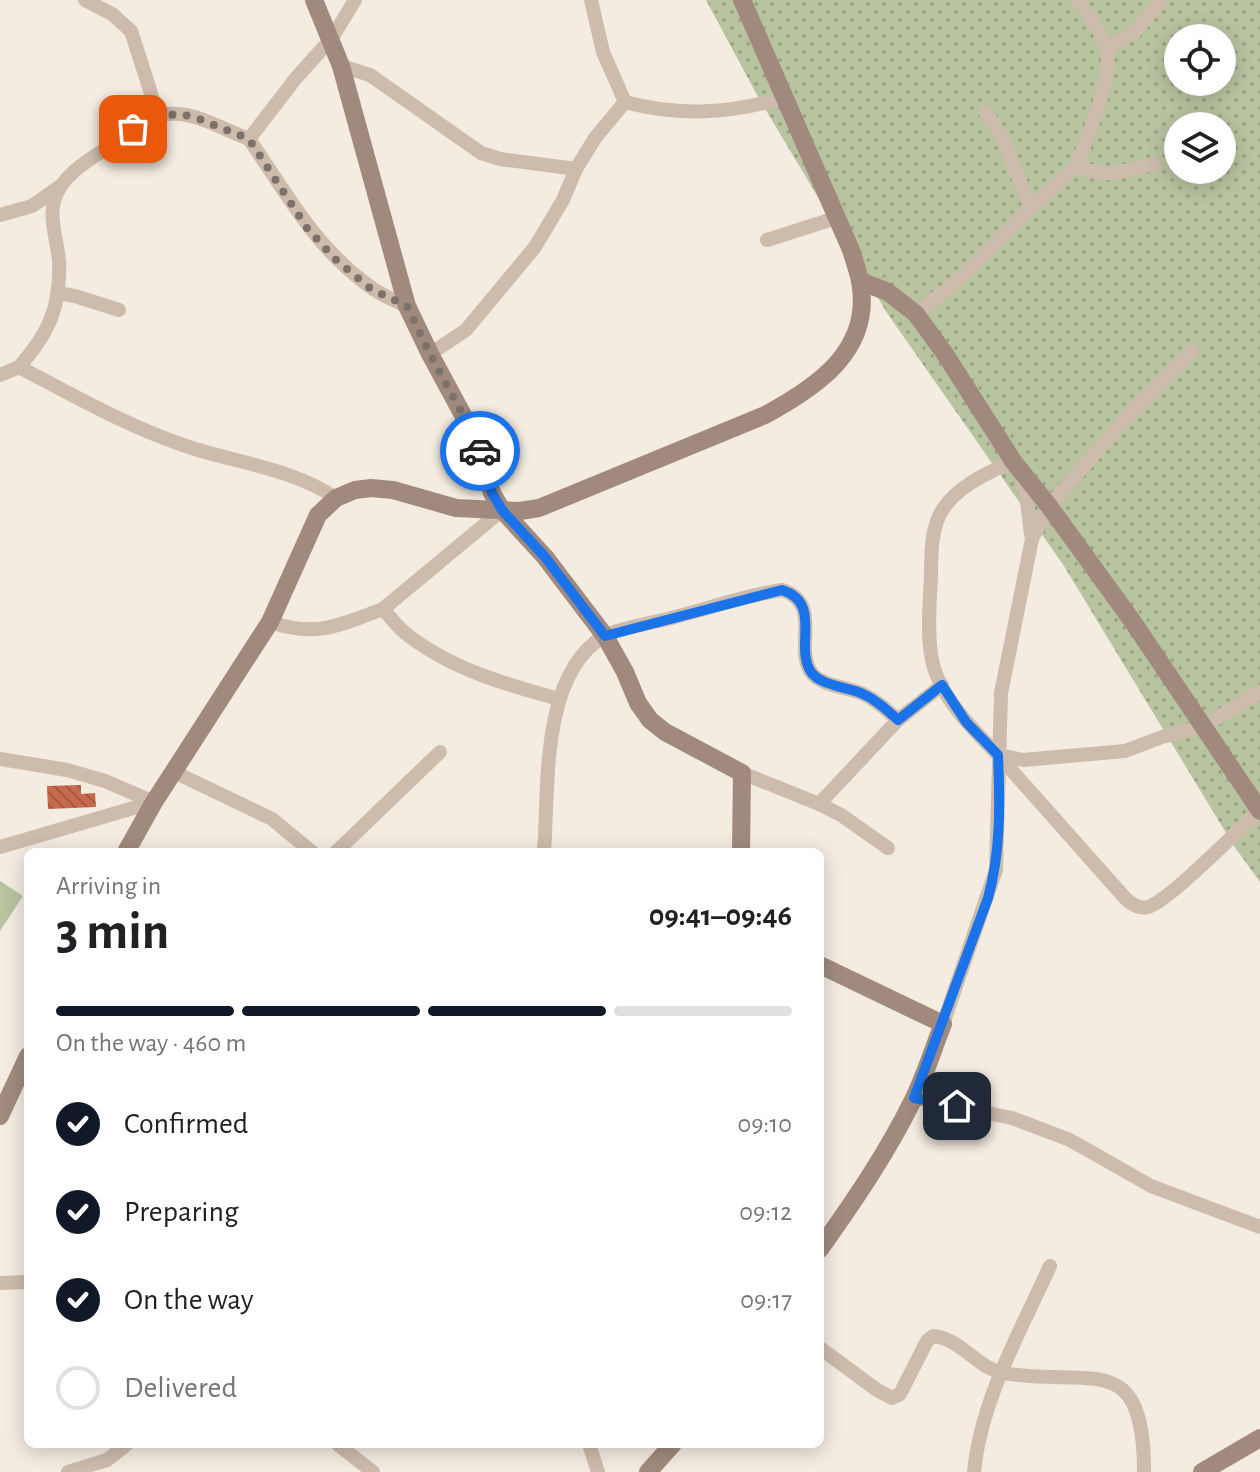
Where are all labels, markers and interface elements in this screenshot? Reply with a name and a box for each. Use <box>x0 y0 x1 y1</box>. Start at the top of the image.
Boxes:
map controls <box>1164 24 1236 184</box>
button: locate <box>1164 24 1236 96</box>
pin <box>99 95 167 163</box>
icon: bag <box>111 107 155 151</box>
button: layers <box>1164 112 1236 184</box>
courier <box>440 411 520 491</box>
icon: car <box>458 429 502 473</box>
text: Arriving in <box>56 873 161 899</box>
text: 09:41–09:46 <box>649 901 792 931</box>
text: 3 min <box>56 906 169 958</box>
text: On the way · 460 m <box>56 1030 246 1056</box>
pin <box>923 1072 991 1140</box>
icon: home <box>935 1084 979 1128</box>
icon: check <box>56 1102 100 1146</box>
text: Confirmed <box>124 1109 248 1139</box>
text: 09:10 <box>737 1111 792 1137</box>
icon: check <box>56 1190 100 1234</box>
text: Preparing <box>124 1197 239 1227</box>
text: 09:12 <box>739 1199 792 1225</box>
icon: check <box>56 1278 100 1322</box>
text: On the way <box>124 1285 253 1315</box>
text: 09:17 <box>740 1287 792 1313</box>
text: Delivered <box>124 1373 237 1403</box>

